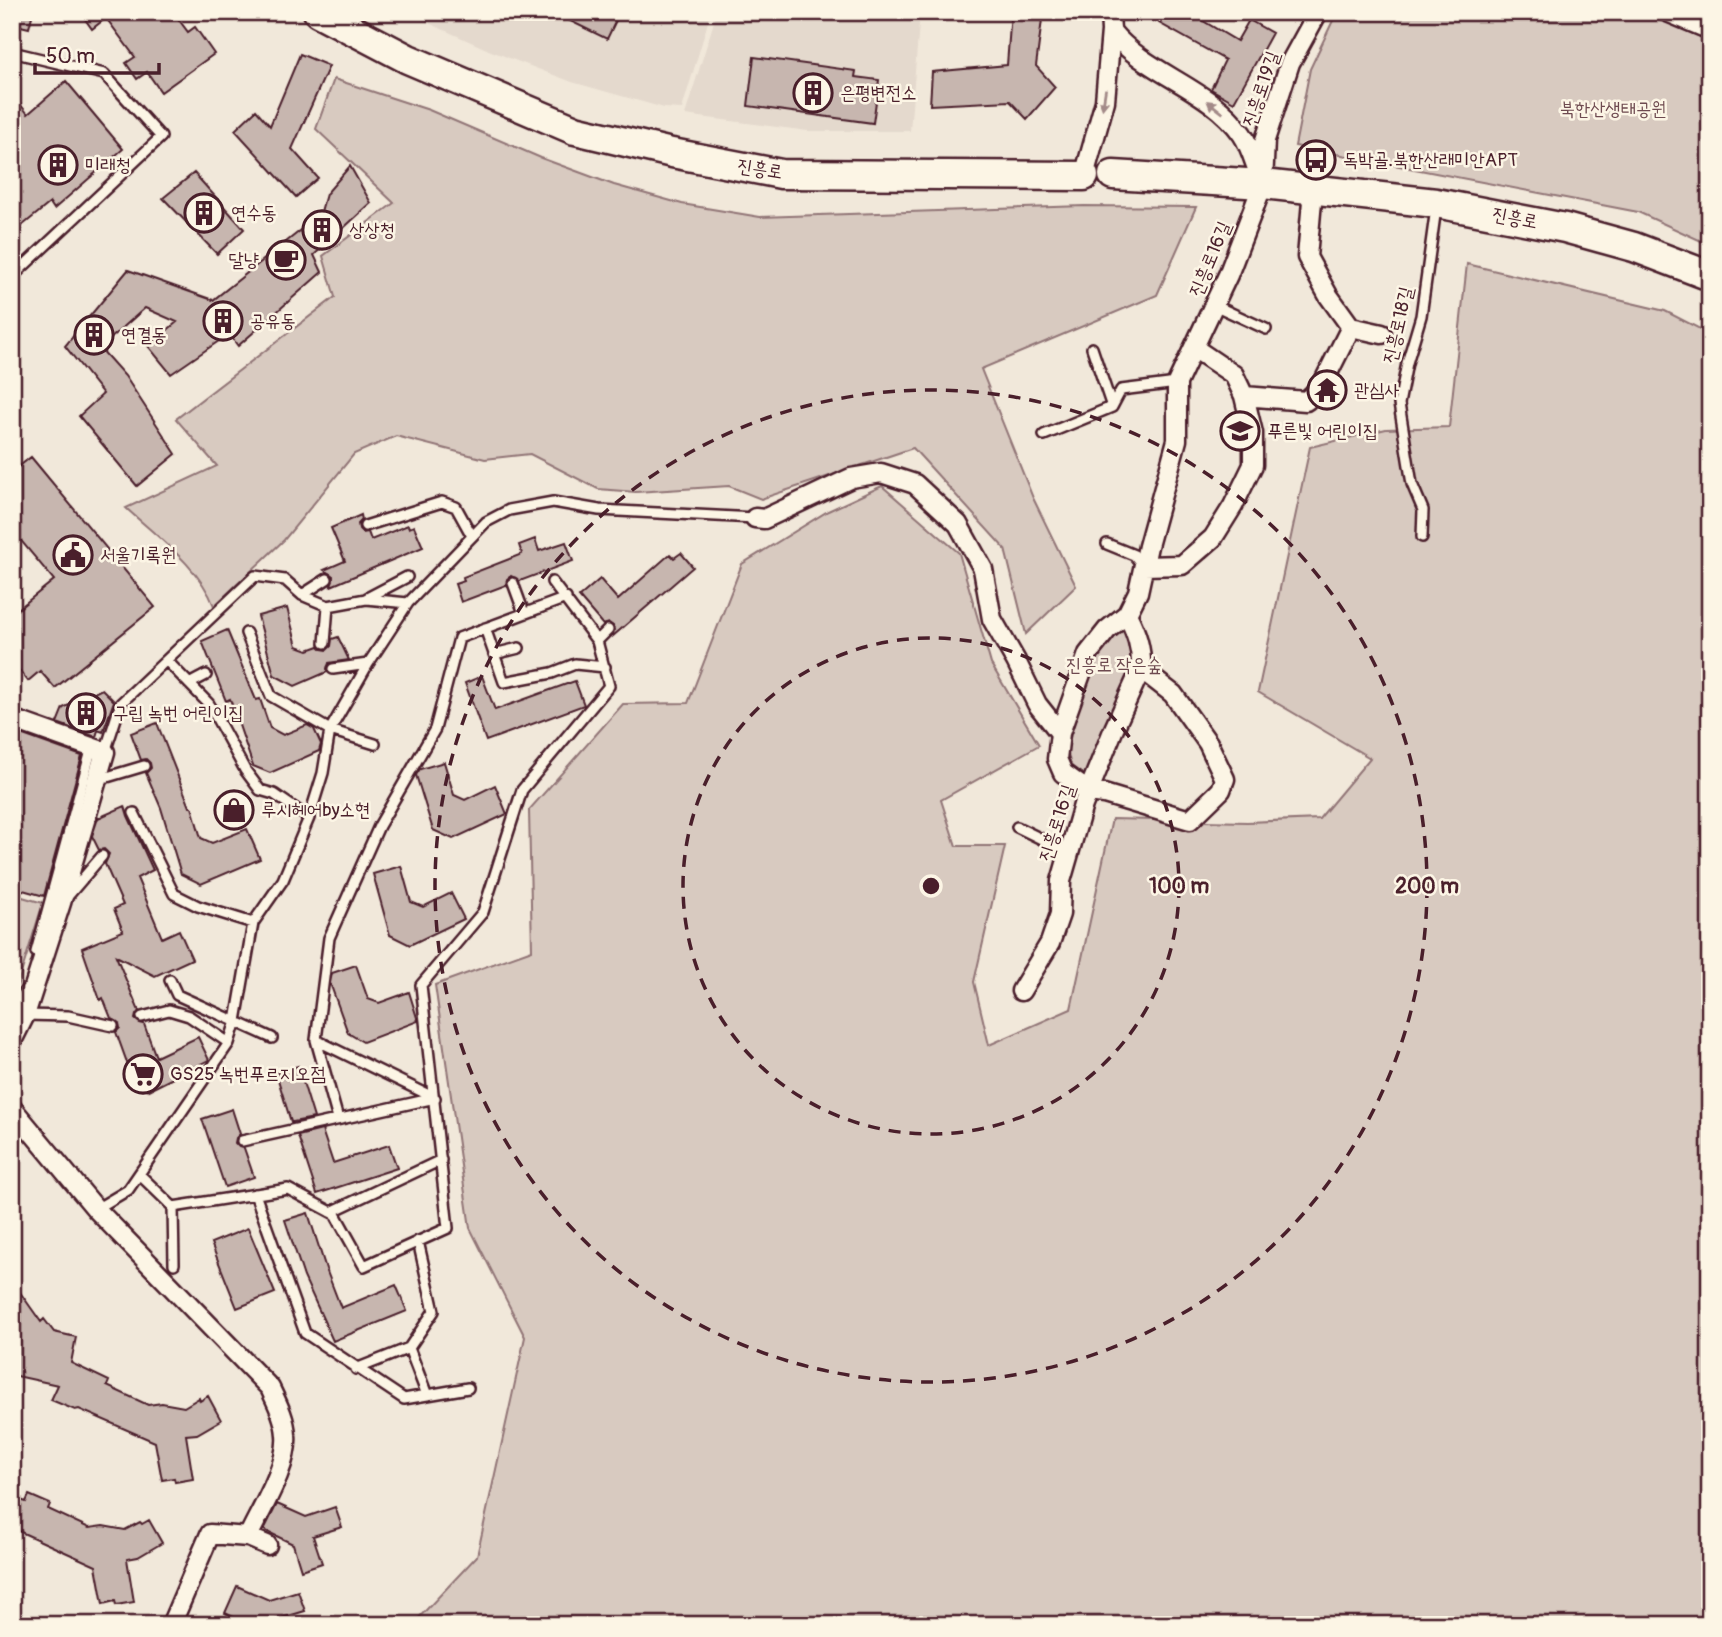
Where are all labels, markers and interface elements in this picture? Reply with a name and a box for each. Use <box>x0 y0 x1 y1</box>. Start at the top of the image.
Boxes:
scale bar <box>35 32 159 76</box>
text: 50 m <box>46 43 95 70</box>
street label: 진흥로19길 <box>1237 48 1285 130</box>
building icon: 은평변전소 <box>792 72 834 114</box>
place label: 은평변전소 <box>840 81 916 105</box>
one-way arrow <box>1098 88 1109 110</box>
park label: 북한산생태공원 <box>1559 97 1667 121</box>
one-way arrow <box>1206 101 1224 115</box>
bus stop icon: 독박골.북한산래미안APT <box>1295 139 1337 181</box>
building icon: 미래청 <box>37 144 79 186</box>
place label: 독박골.북한산래미안APT <box>1343 148 1518 172</box>
place label: 미래청 <box>85 153 131 177</box>
street label: 진흥로 <box>735 154 785 184</box>
building icon: 연수동 <box>183 192 225 234</box>
place label: 연수동 <box>231 201 277 225</box>
street label: 진흥로 <box>1490 202 1540 234</box>
building icon: 상상청 <box>301 209 343 251</box>
place label: 상상청 <box>349 218 395 242</box>
street label: 진흥로16길 <box>1183 218 1237 300</box>
cafe icon: 달냥 <box>265 239 307 281</box>
place label: 달냥 <box>228 248 259 272</box>
street label: 진흥로18길 <box>1378 284 1418 366</box>
building icon: 공유동 <box>202 300 244 342</box>
place label: 공유동 <box>250 309 296 333</box>
building icon: 연결동 <box>73 314 115 356</box>
place label: 연결동 <box>121 323 167 347</box>
temple icon: 관심사 <box>1306 369 1348 411</box>
place label: 관심사 <box>1354 378 1400 402</box>
school or university icon: 푸른빛 어린이집 <box>1219 410 1261 452</box>
place label: 푸른빛 어린이집 <box>1267 419 1378 443</box>
public building icon: 서울기록원 <box>52 534 94 576</box>
place label: 서울기록원 <box>100 543 176 567</box>
park label: 진흥로 작은숲 <box>1066 653 1162 677</box>
building icon: 구립 녹번 어린이집 <box>65 692 107 734</box>
place label: 구립 녹번 어린이집 <box>113 701 244 725</box>
street label: 진흥로16길 <box>1033 781 1081 865</box>
shop icon: 루시헤어by소현 <box>213 789 255 831</box>
place label: 루시헤어by소현 <box>261 798 370 822</box>
text: 100 m <box>1149 873 1209 900</box>
text: 200 m <box>1395 873 1459 900</box>
centre of rings <box>919 874 943 898</box>
supermarket icon: GS25 녹번푸르지오점 <box>122 1053 164 1095</box>
place label: GS25 녹번푸르지오점 <box>170 1062 326 1086</box>

